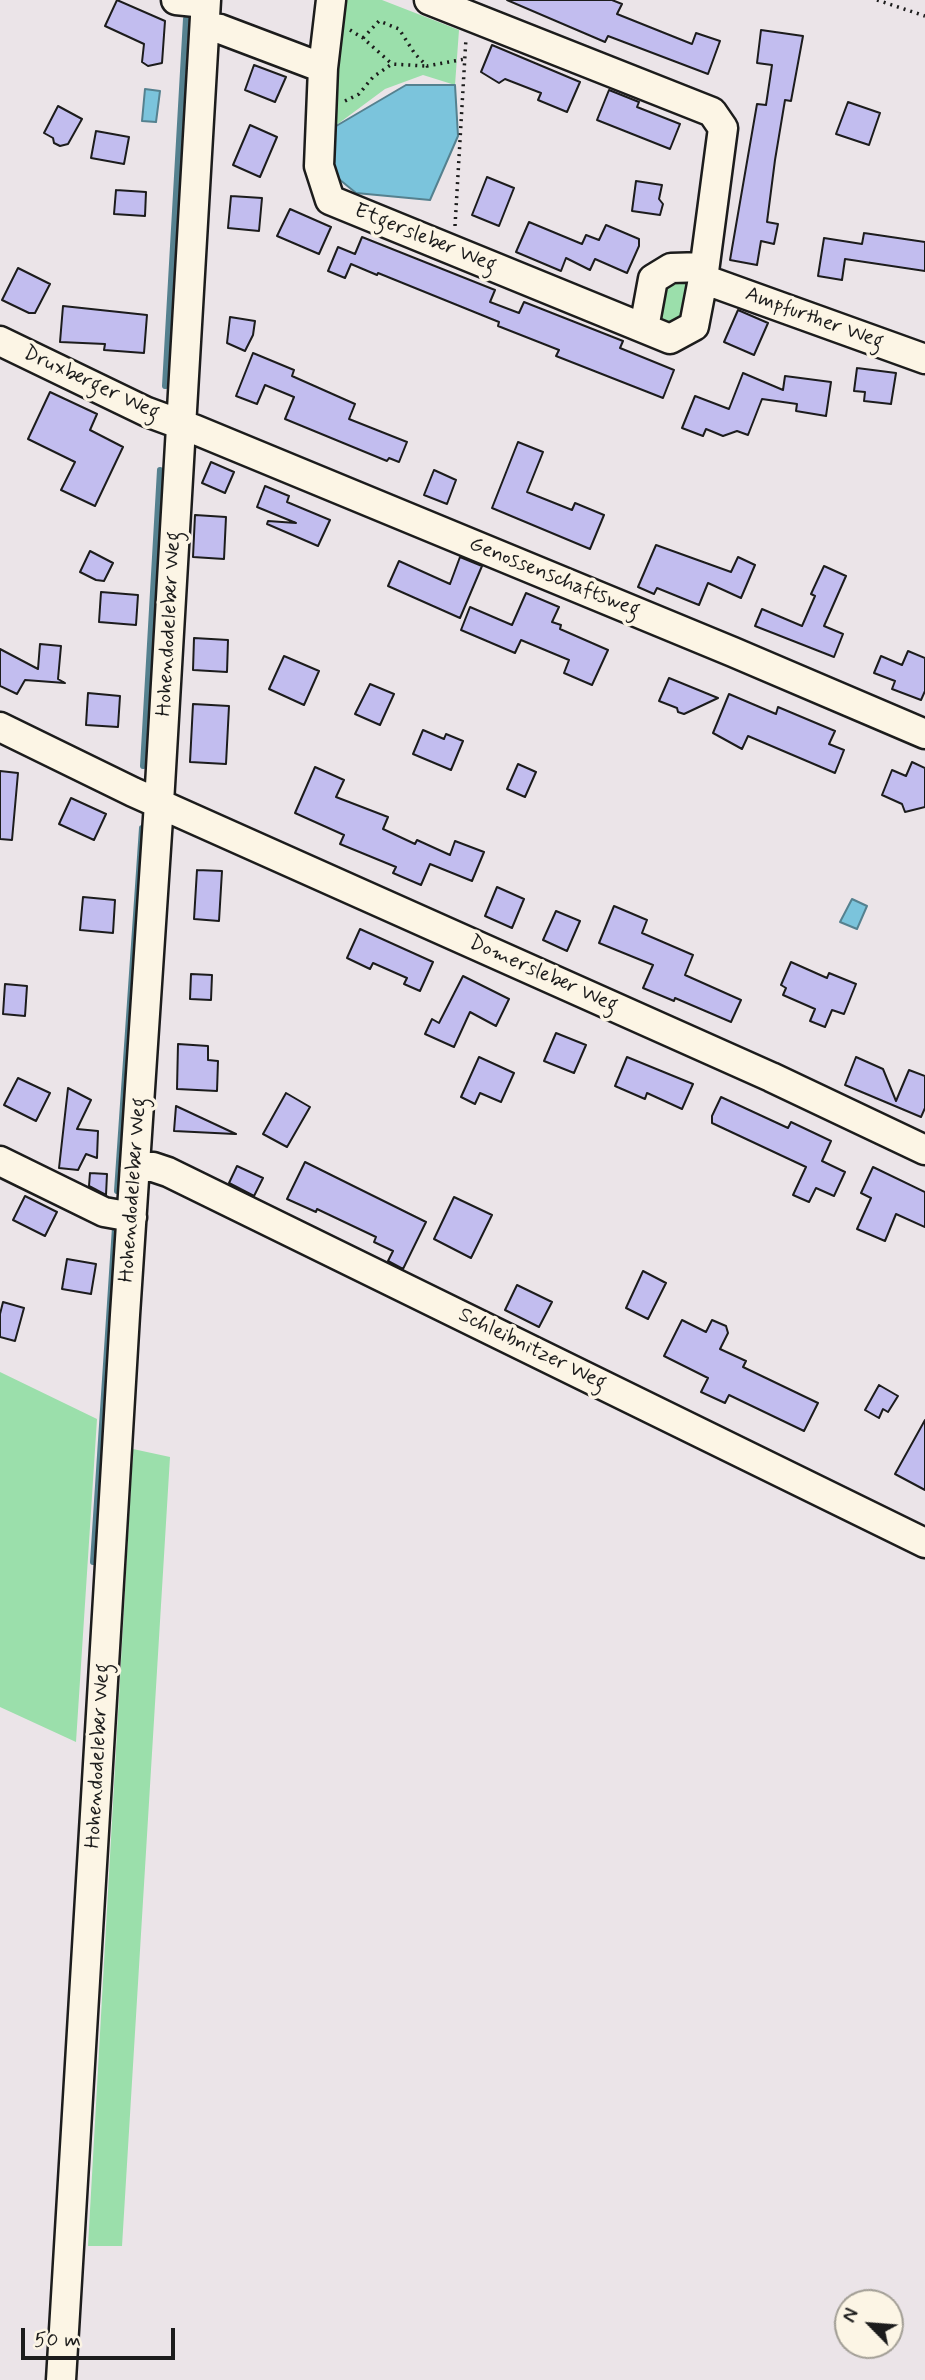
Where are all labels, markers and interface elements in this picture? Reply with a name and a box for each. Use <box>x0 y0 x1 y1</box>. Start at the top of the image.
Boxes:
street label: Etgersleber Weg <box>350 199 500 279</box>
street label: Ampfurther Weg <box>741 282 887 356</box>
street label: Druxberger Weg <box>19 341 163 427</box>
street label: Hohendodeleber Weg <box>153 531 187 717</box>
street label: Genossenschaftsweg <box>465 532 643 624</box>
street label: Domersleber Weg <box>465 931 621 1019</box>
street label: Hohendodeleber Weg <box>115 1097 153 1283</box>
street label: Schleibnitzer Weg <box>454 1303 610 1397</box>
street label: Hohendodeleber Weg <box>82 1663 116 1849</box>
north arrow <box>834 2289 904 2359</box>
text: N <box>837 2305 865 2327</box>
scale bar <box>24 2314 178 2358</box>
text: 50 m <box>34 2326 81 2354</box>

